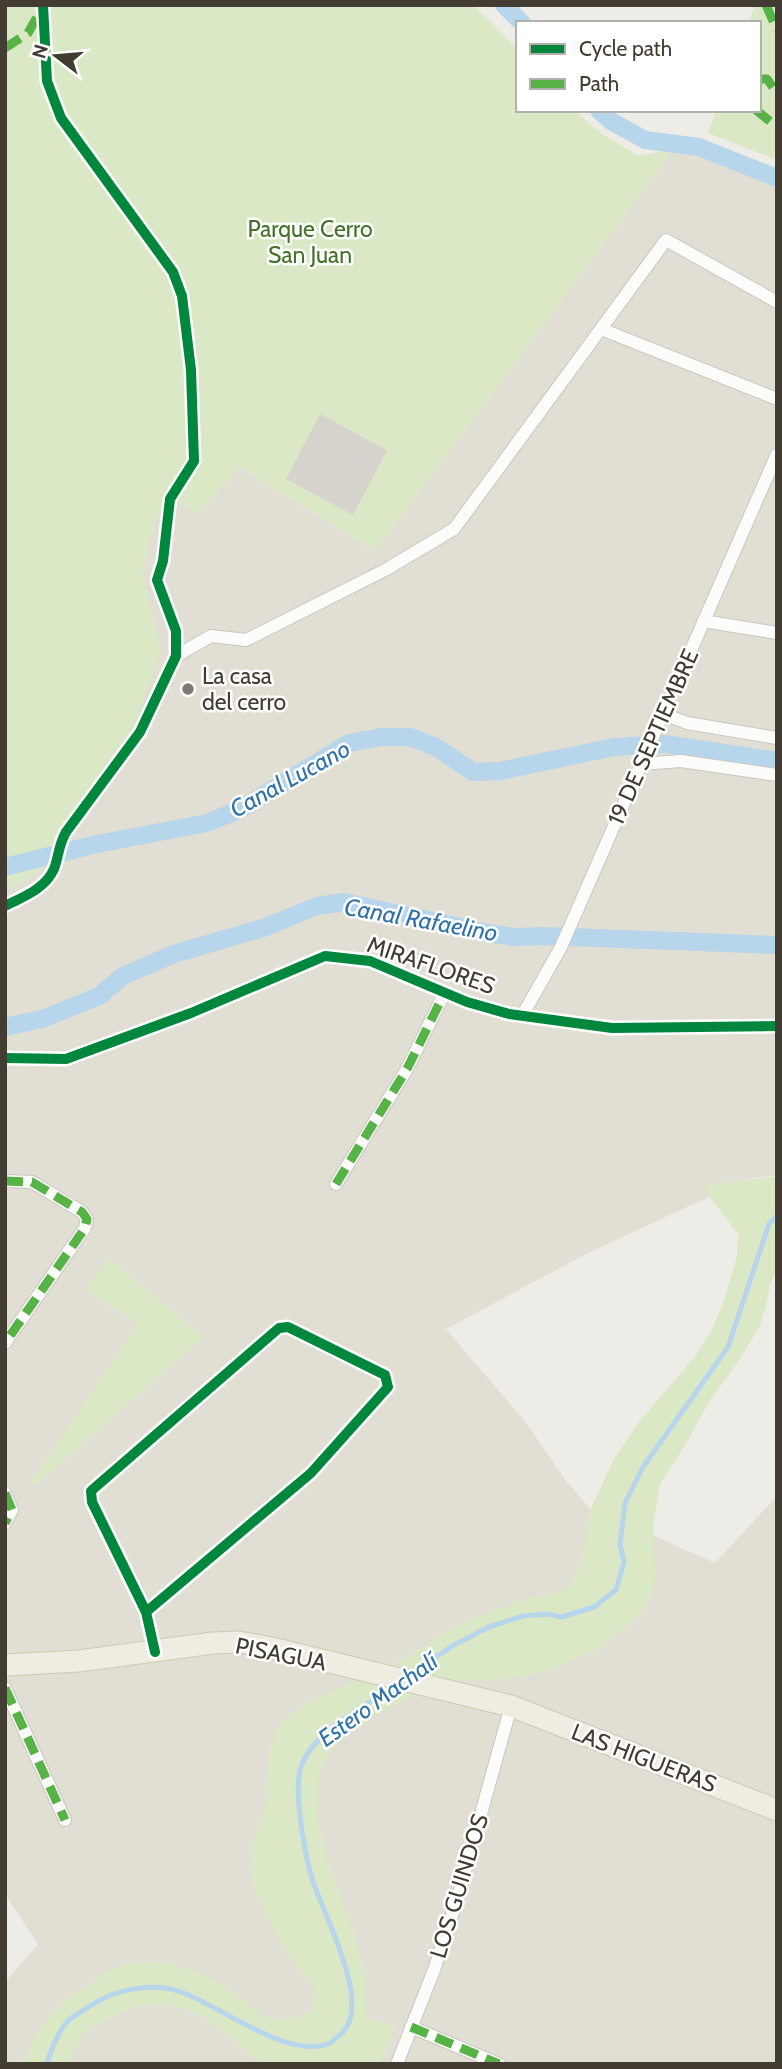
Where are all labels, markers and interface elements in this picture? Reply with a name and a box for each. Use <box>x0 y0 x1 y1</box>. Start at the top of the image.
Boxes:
north arrow <box>21 21 91 91</box>
legend <box>516 21 761 112</box>
text: Cycle path <box>579 36 672 61</box>
text: N <box>27 42 53 61</box>
text: Path <box>579 71 619 96</box>
park label: Parque Cerro San Juan <box>247 215 373 269</box>
street label: 19 DE SEPTIEMBRE <box>602 645 704 829</box>
place label: La casa del cerro <box>202 662 286 716</box>
marker: La casa del cerro <box>180 681 196 697</box>
water label: Canal Lucano <box>225 734 355 823</box>
water label: Canal Rafaelino <box>342 892 500 947</box>
street label: MIRAFLORES <box>363 930 499 1000</box>
street label: PISAGUA <box>233 1631 329 1677</box>
water label: Estero Machalí <box>312 1645 445 1753</box>
street label: LAS HIGUERAS <box>568 1718 720 1798</box>
street label: LOS GUINDOS <box>424 1811 494 1961</box>

